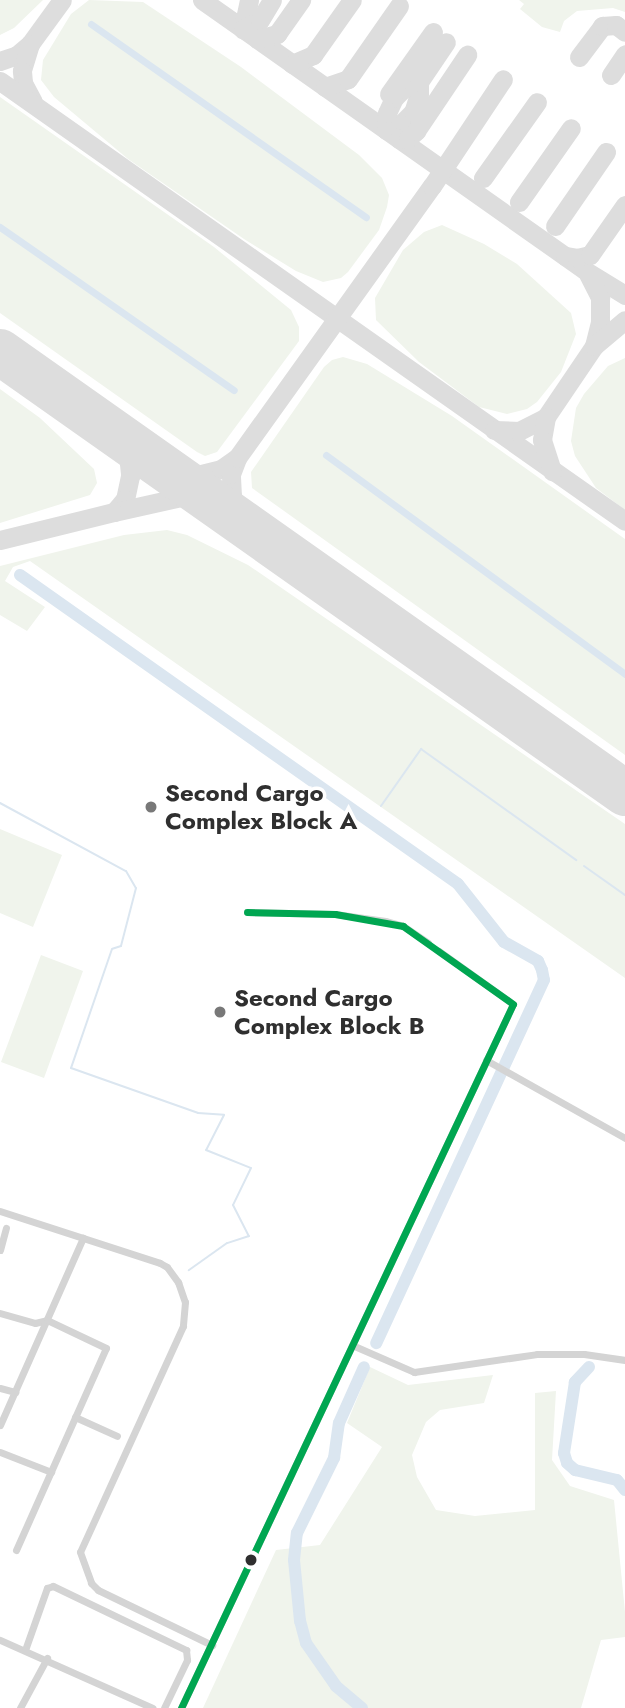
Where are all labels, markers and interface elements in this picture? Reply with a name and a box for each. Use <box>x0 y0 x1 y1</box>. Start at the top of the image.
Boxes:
place label: Second Cargo Complex Block A <box>165 779 357 835</box>
marker: Second Cargo Complex Block A <box>143 799 159 815</box>
place label: Second Cargo Complex Block B <box>234 984 425 1040</box>
marker: Second Cargo Complex Block B <box>212 1004 228 1020</box>
unlabelled marker <box>244 1553 258 1567</box>

